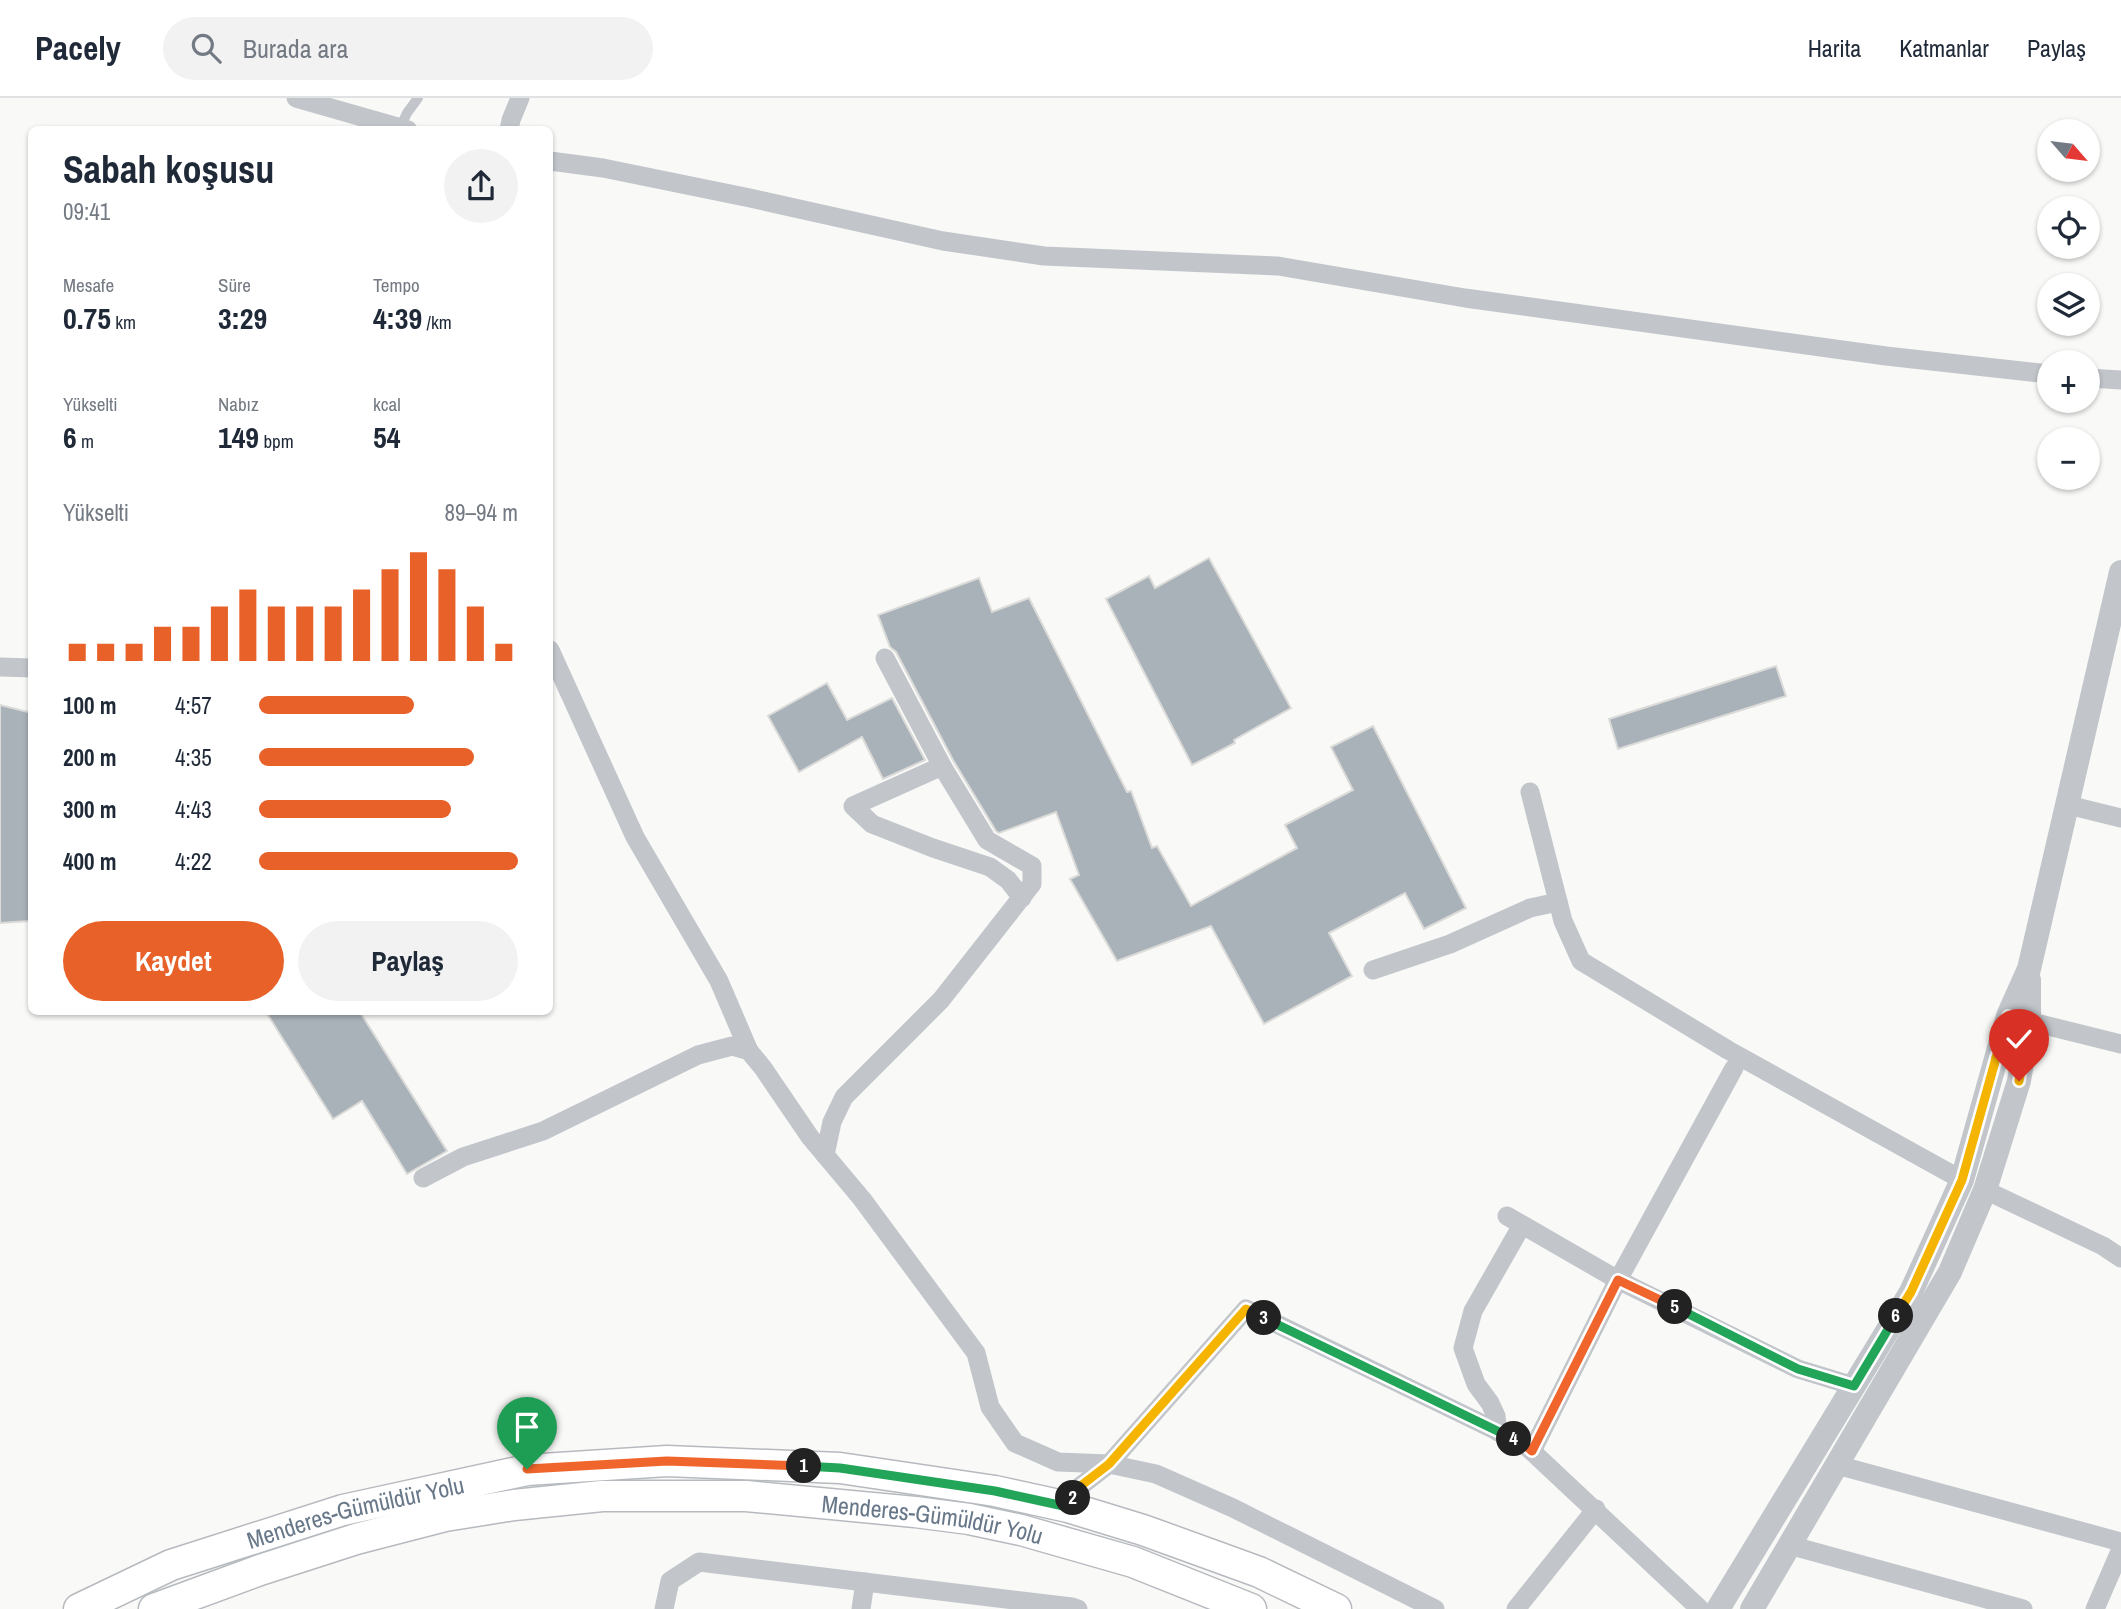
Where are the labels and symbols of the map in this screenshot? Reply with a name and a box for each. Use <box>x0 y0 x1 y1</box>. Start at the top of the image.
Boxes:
north arrow <box>2037 119 2100 182</box>
pin <box>1989 1009 2049 1081</box>
pin: 5 <box>1658 1290 1692 1324</box>
pin: 6 <box>1878 1298 1913 1334</box>
pin: 3 <box>1246 1300 1282 1336</box>
pin <box>497 1397 557 1469</box>
pin: 4 <box>1496 1422 1532 1456</box>
pin: 1 <box>786 1448 822 1484</box>
street label: Menderes-Gümüldür Yolu <box>243 1468 467 1556</box>
pin: 2 <box>1056 1480 1090 1516</box>
street label: Menderes-Gümüldür Yolu <box>820 1487 1047 1552</box>

